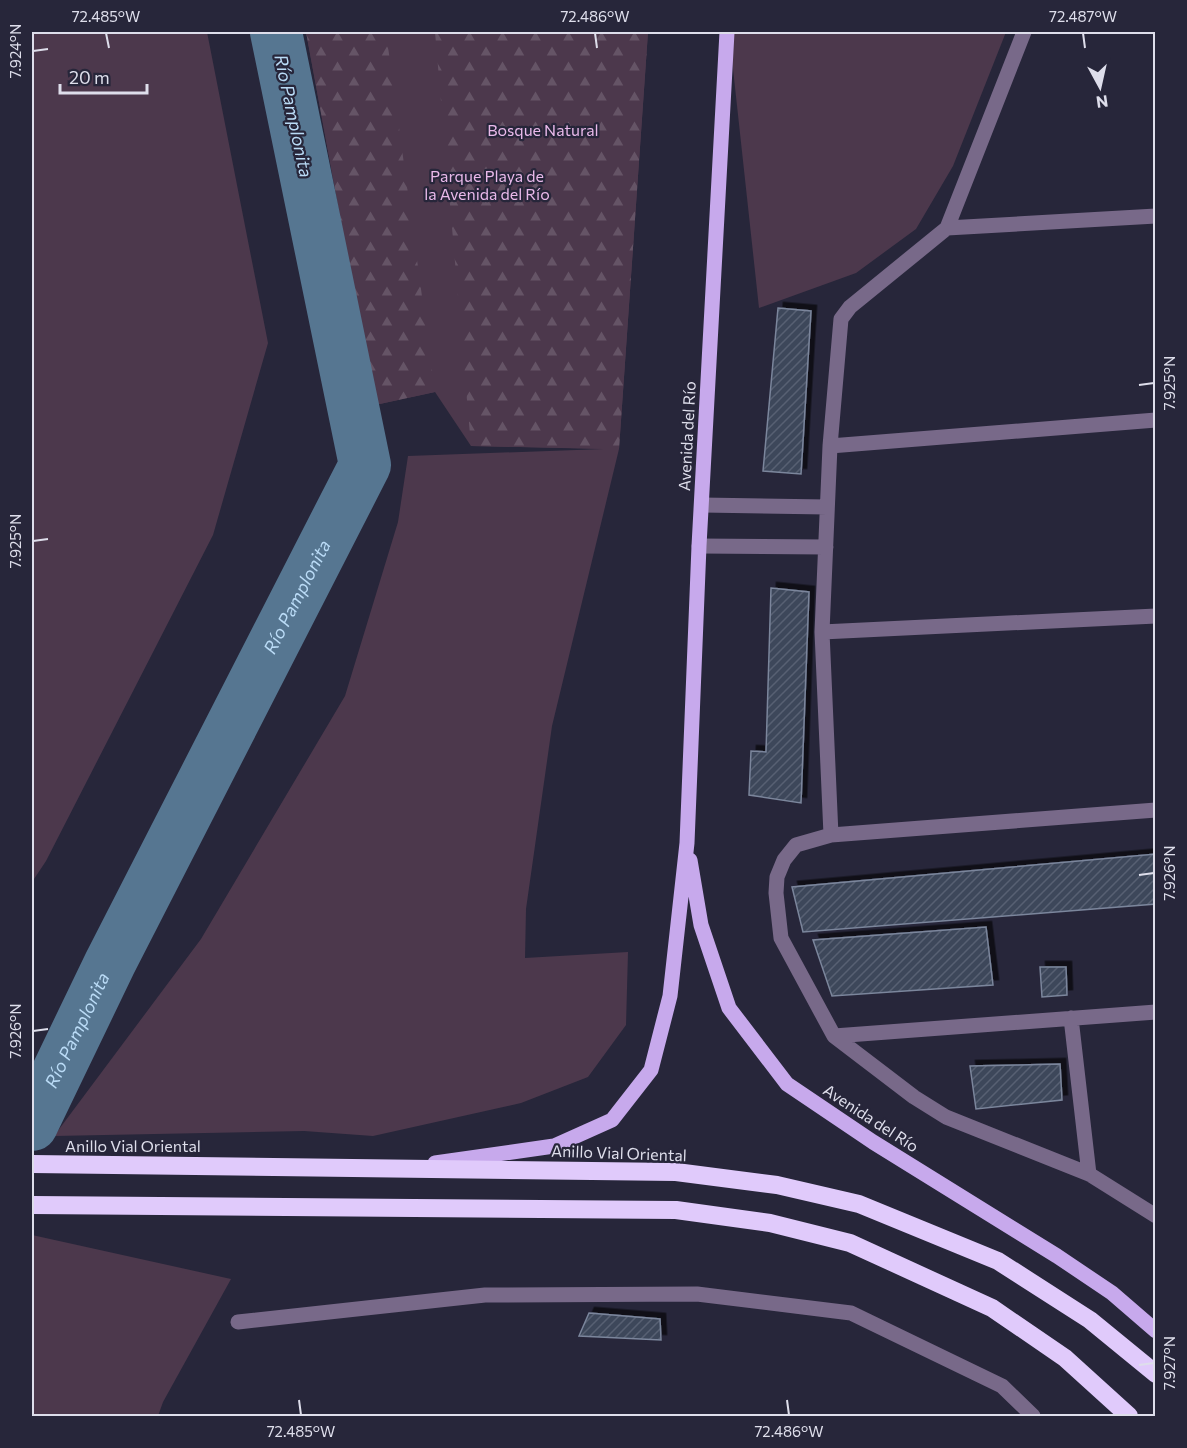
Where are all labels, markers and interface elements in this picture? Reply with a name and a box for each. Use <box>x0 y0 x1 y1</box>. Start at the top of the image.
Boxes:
text: 72.485°W <box>72 7 140 25</box>
text: 72.486°W <box>560 7 630 25</box>
text: 72.487°W <box>1049 7 1117 25</box>
text: 7.924°N <box>6 24 24 78</box>
water label: Río Pamplonita <box>270 52 318 179</box>
scale bar <box>60 57 147 95</box>
north arrow <box>1070 57 1130 117</box>
text: 20 m <box>69 66 110 88</box>
text: N <box>1095 92 1109 113</box>
park label: Bosque Natural <box>487 120 599 139</box>
park label: Parque Playa de la Avenida del Río <box>424 166 550 203</box>
text: 7.925°N <box>1160 356 1178 410</box>
street label: Avenida del Río <box>674 381 699 491</box>
text: 7.925°N <box>6 514 24 568</box>
water label: Río Pamplonita <box>258 536 335 657</box>
text: 7.926°N <box>1160 846 1178 900</box>
water label: Río Pamplonita <box>40 969 114 1091</box>
text: 7.926°N <box>6 1004 24 1058</box>
street label: Avenida del Río <box>820 1080 923 1155</box>
street label: Anillo Vial Oriental <box>65 1136 201 1155</box>
street label: Anillo Vial Oriental <box>551 1141 687 1164</box>
text: 7.927°N <box>1160 1336 1178 1390</box>
text: 72.485°W <box>267 1422 335 1440</box>
text: 72.486°W <box>754 1422 824 1440</box>

